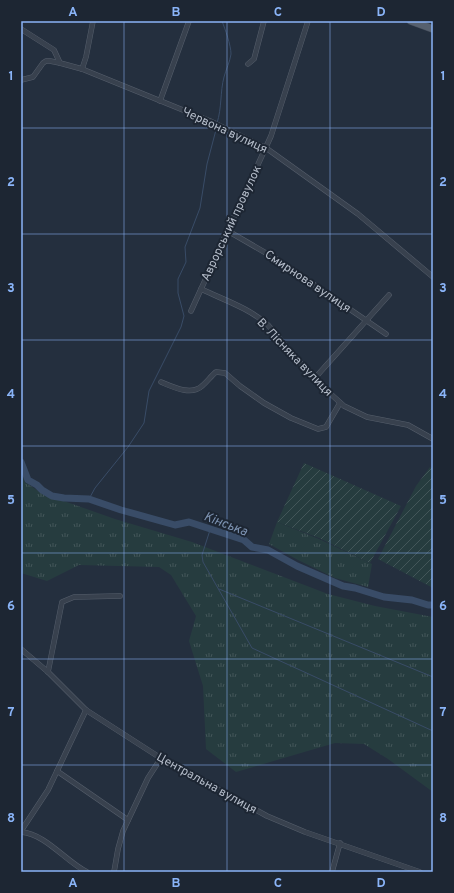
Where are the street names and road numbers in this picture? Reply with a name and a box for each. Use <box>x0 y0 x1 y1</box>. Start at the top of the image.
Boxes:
street label: Червона вулиця <box>179 104 270 158</box>
street label: Аврорський провулок <box>198 163 266 284</box>
street label: Смирнова вулиця <box>261 247 354 317</box>
street label: В. Лісняка вулиця <box>253 315 336 400</box>
street label: Центральна вулиця <box>153 750 260 818</box>

